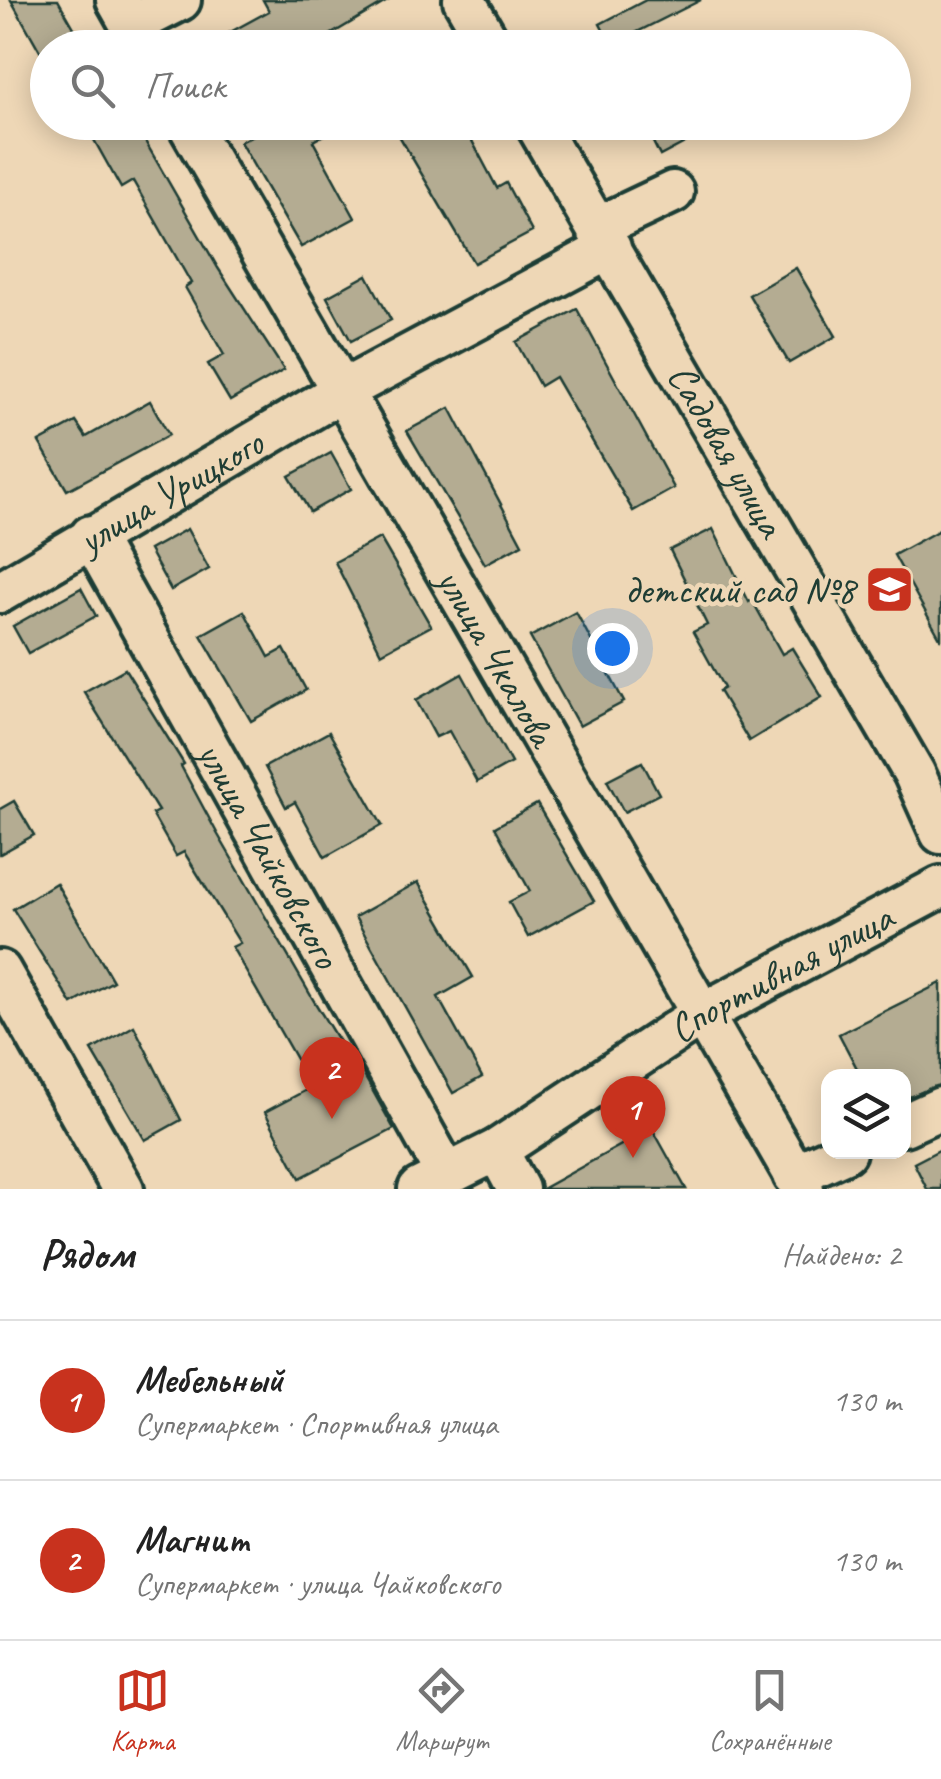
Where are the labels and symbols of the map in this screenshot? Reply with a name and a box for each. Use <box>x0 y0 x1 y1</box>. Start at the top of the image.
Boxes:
street label: Садовая улица <box>656 355 797 548</box>
street label: улица Урицкого <box>68 417 274 566</box>
street label: улица Чкалова <box>424 558 569 758</box>
school or university icon: детский сад №8 <box>864 564 916 616</box>
place label: детский сад №8 <box>625 565 859 615</box>
your location <box>587 623 638 674</box>
street label: улица Чайковского <box>185 731 353 978</box>
street label: Спортивная улица <box>659 891 904 1054</box>
pin: 2 <box>300 1036 364 1119</box>
pin: 1 <box>600 1076 666 1158</box>

